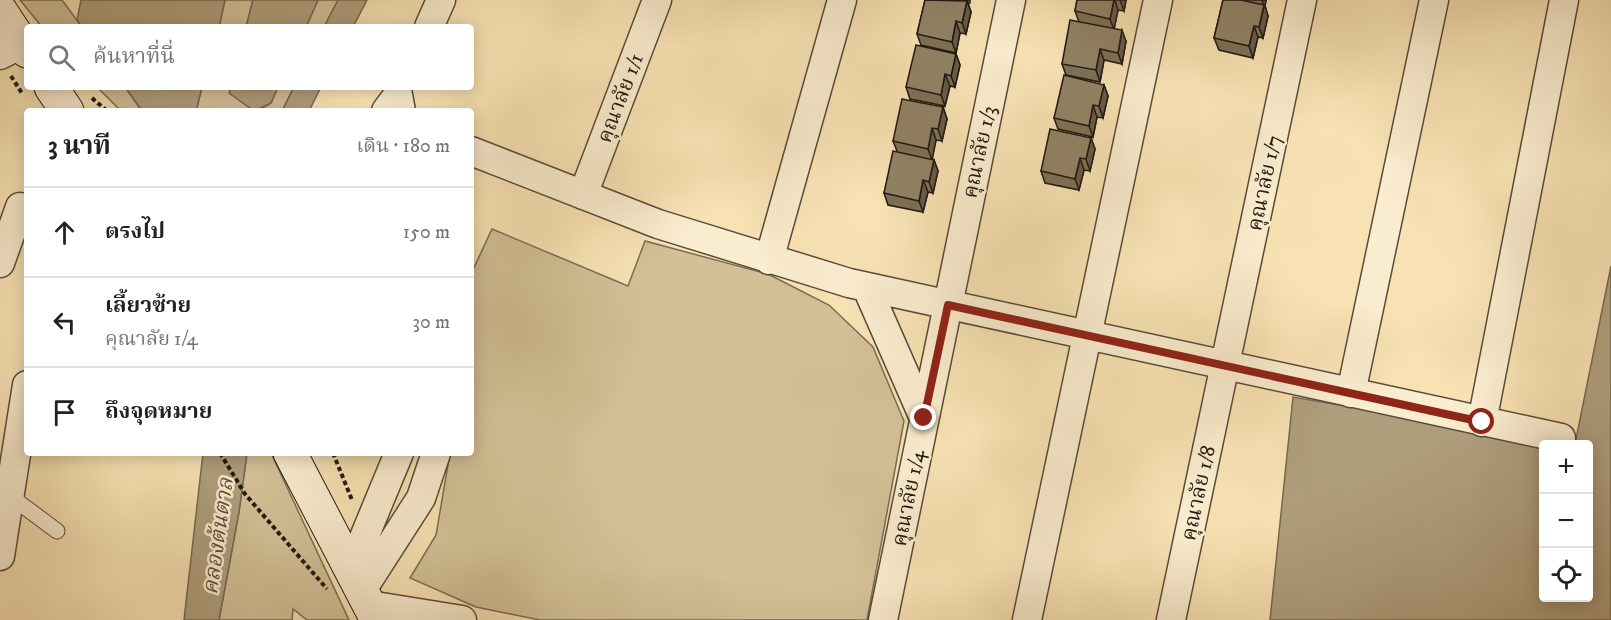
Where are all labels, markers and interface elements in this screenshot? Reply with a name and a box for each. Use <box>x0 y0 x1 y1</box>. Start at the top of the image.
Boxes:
search box <box>24 24 474 90</box>
icon: search <box>45 41 78 74</box>
text: ค้นหาที่นี่ <box>93 43 175 70</box>
street label: คุณาลัย 1/1 <box>592 50 650 147</box>
street label: คุณาลัย 1/3 <box>958 104 1002 201</box>
text: 3 นาที <box>48 130 111 163</box>
street label: คุณาลัย 1/7 <box>1242 133 1288 233</box>
text: เดิน · 180 m <box>356 134 450 159</box>
icon: ahead <box>48 216 81 249</box>
text: ตรงไป <box>105 218 165 245</box>
text: 150 m <box>403 220 450 245</box>
text: เลี้ยวซ้าย <box>105 292 191 319</box>
icon: left <box>48 306 81 339</box>
text: 30 m <box>412 310 450 335</box>
text: คุณาลัย 1/4 <box>105 327 198 352</box>
icon: arrive <box>48 396 81 429</box>
text: ถึงจุดหมาย <box>105 398 212 425</box>
route end <box>910 404 936 430</box>
route start <box>1468 408 1494 434</box>
map controls <box>1539 440 1593 602</box>
button: + <box>1539 440 1593 494</box>
street label: คุณาลัย 1/8 <box>1176 443 1222 543</box>
street label: คุณาลัย 1/4 <box>887 447 931 549</box>
water label: คลองต้นตาล <box>197 475 240 596</box>
button: − <box>1539 494 1593 548</box>
button: locate <box>1539 548 1593 602</box>

